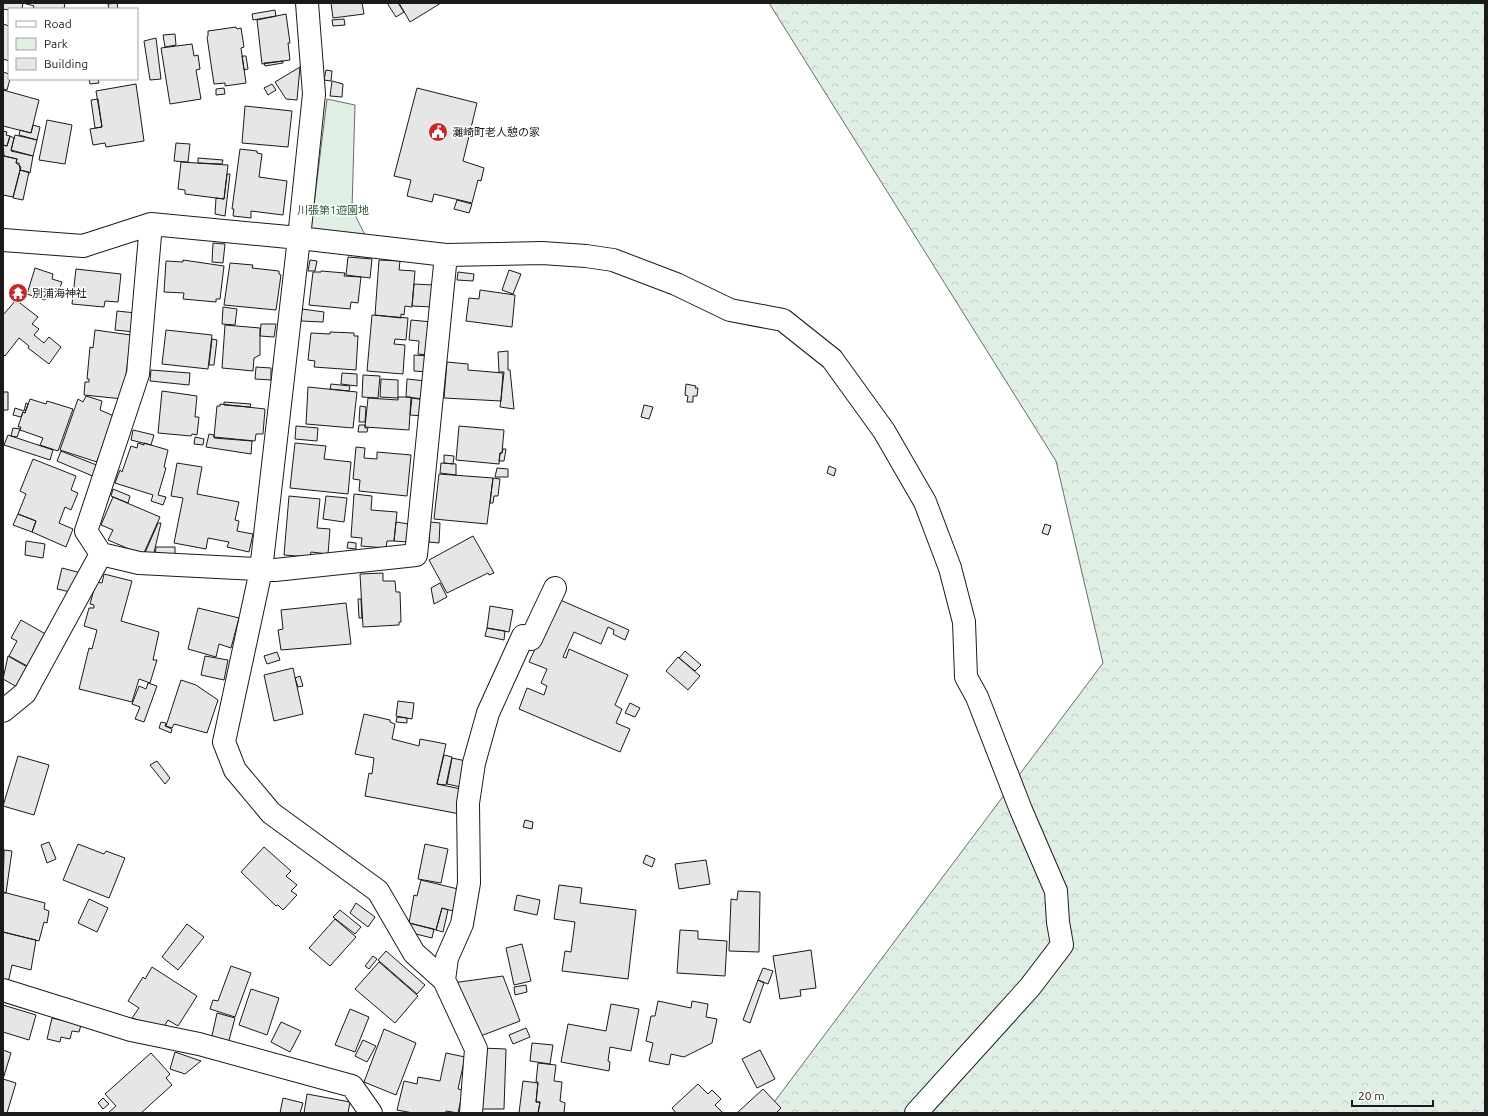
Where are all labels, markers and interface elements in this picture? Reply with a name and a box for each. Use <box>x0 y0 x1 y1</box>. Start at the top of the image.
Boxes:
legend <box>8 8 138 80</box>
text: Road <box>44 17 72 30</box>
text: Park <box>44 37 68 50</box>
text: Building <box>44 57 88 70</box>
public building icon: 灘崎町老人憩の家 <box>427 121 449 143</box>
place label: 灘崎町老人憩の家 <box>452 126 540 138</box>
park label: 川張第1遊園地 <box>297 204 369 216</box>
temple icon: 別浦海神社 <box>7 282 29 304</box>
place label: 別浦海神社 <box>32 287 87 299</box>
scale bar <box>1352 1082 1433 1108</box>
text: 20 m <box>1358 1089 1385 1102</box>

